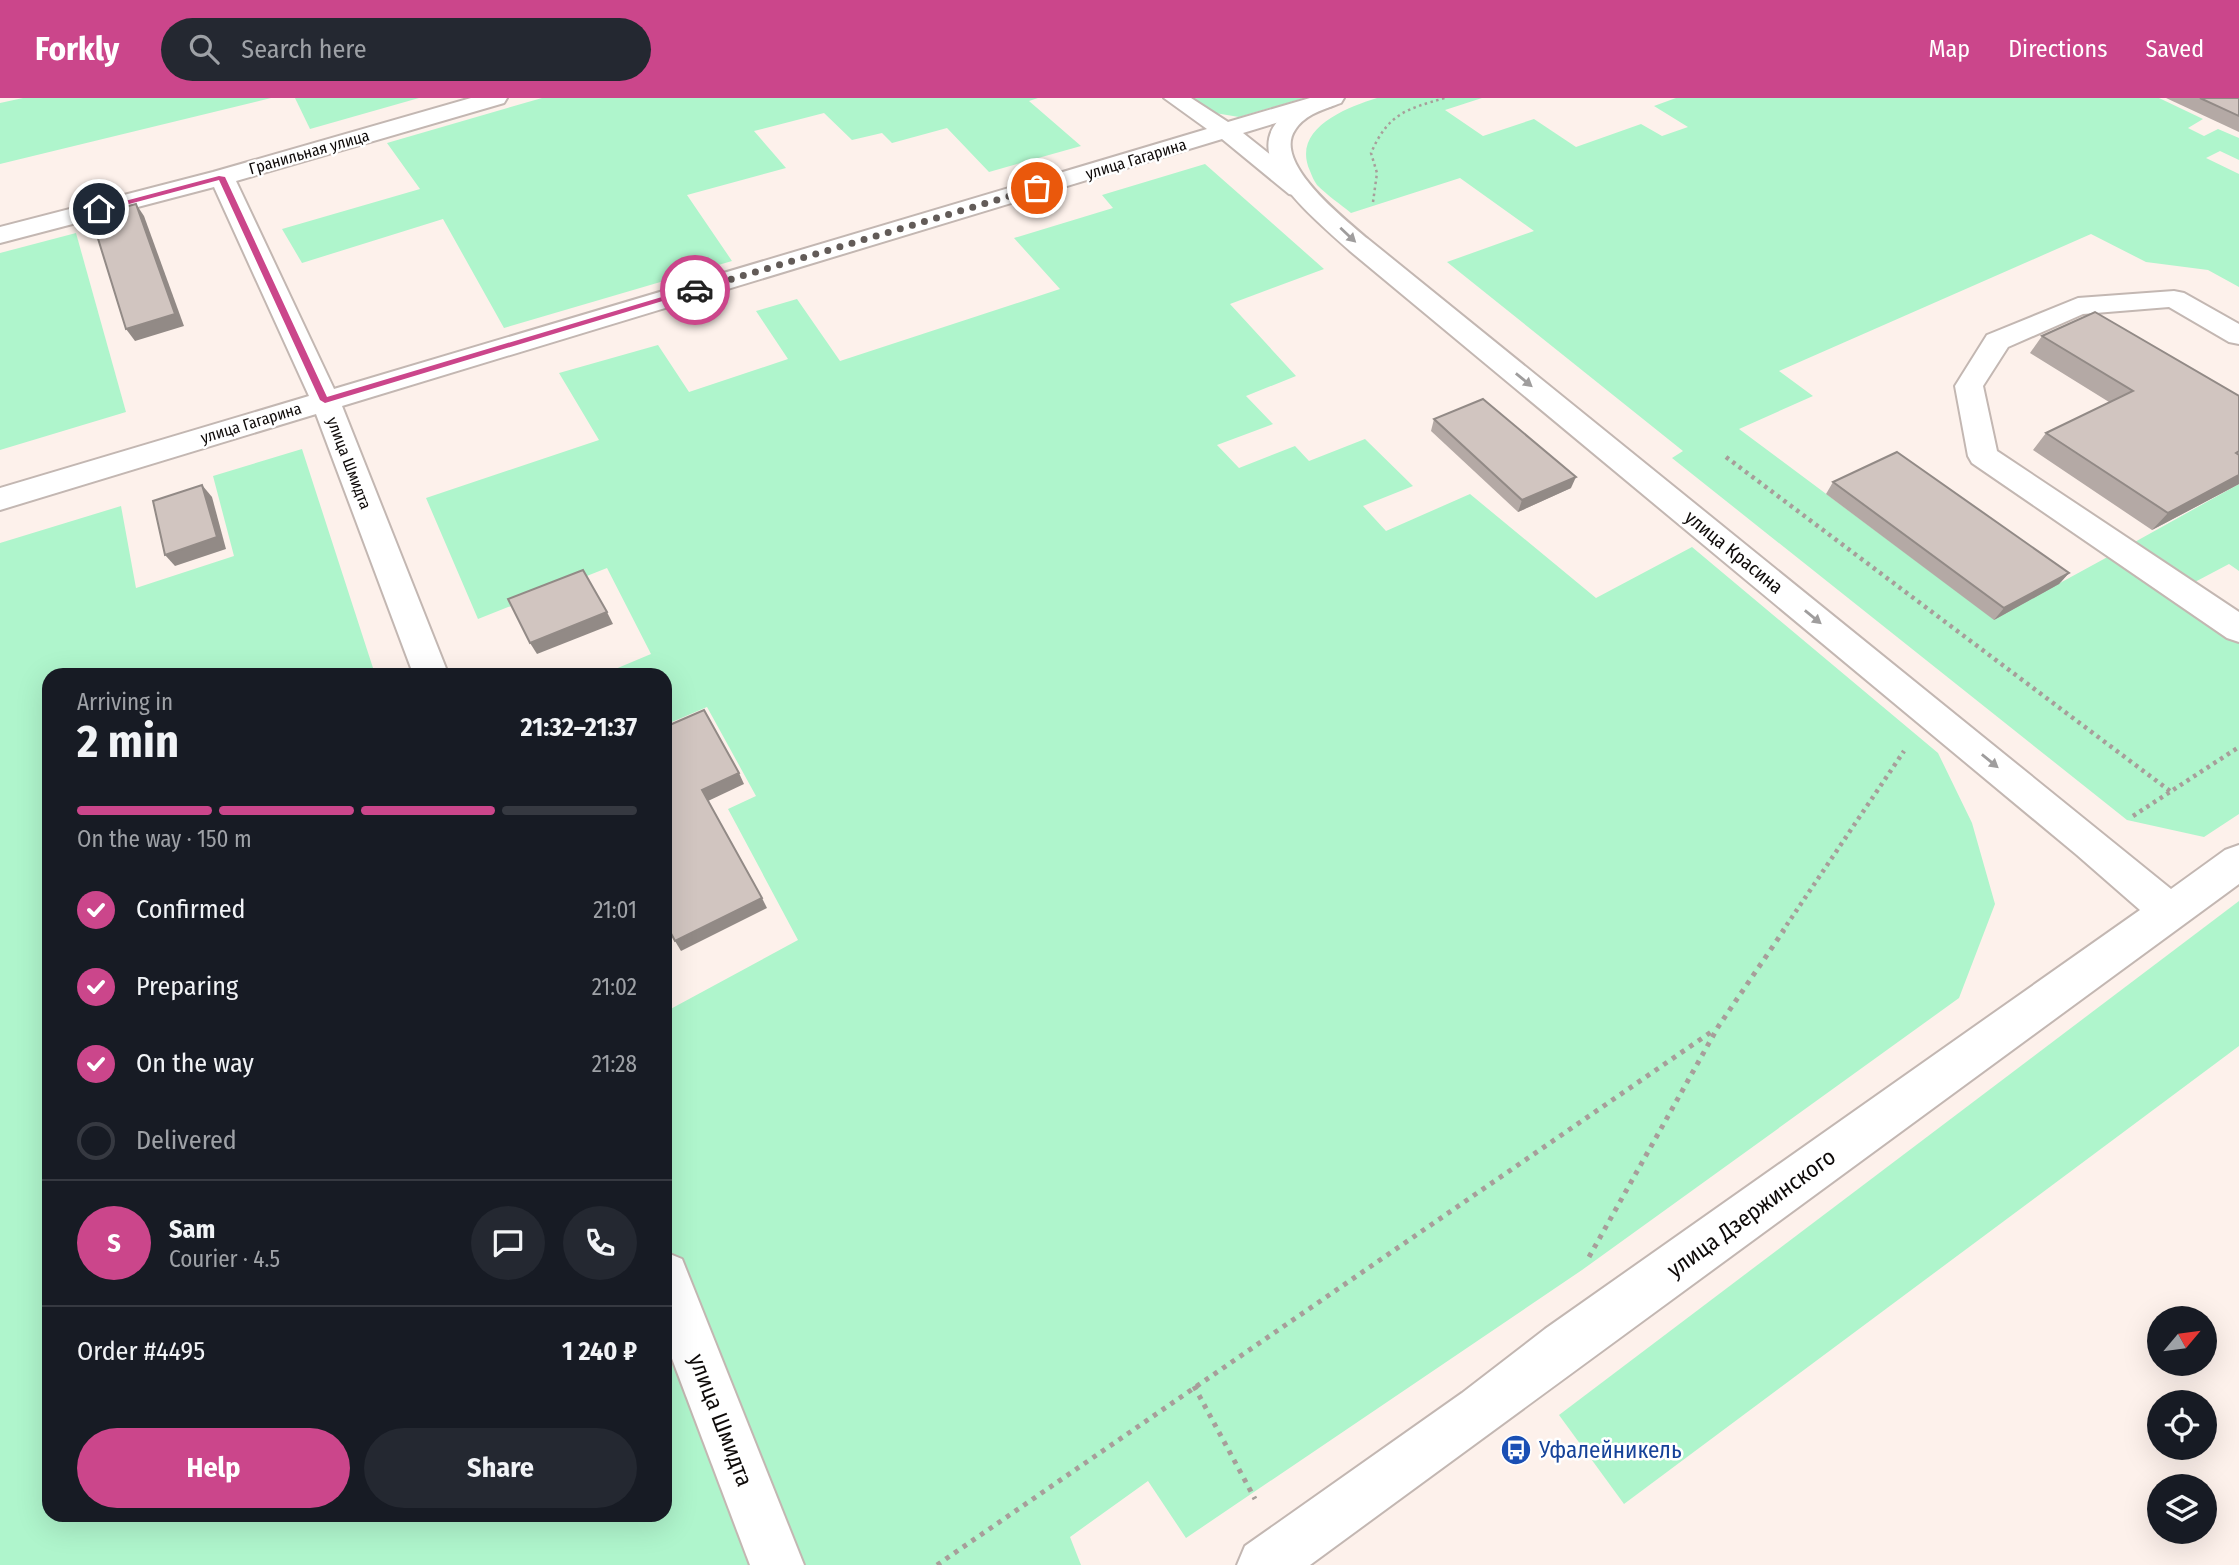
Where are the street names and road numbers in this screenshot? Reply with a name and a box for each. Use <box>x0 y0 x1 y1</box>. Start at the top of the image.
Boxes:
street label: Гранильная улица <box>247 126 372 178</box>
street label: улица Гагарина <box>1083 135 1189 183</box>
street label: улица Гагарина <box>198 399 304 447</box>
street label: улица Шмидта <box>323 414 375 512</box>
street label: улица Красина <box>1680 506 1788 598</box>
street label: улица Дзержинского <box>1661 1142 1841 1284</box>
street label: улица Шмидта <box>683 1350 759 1490</box>

